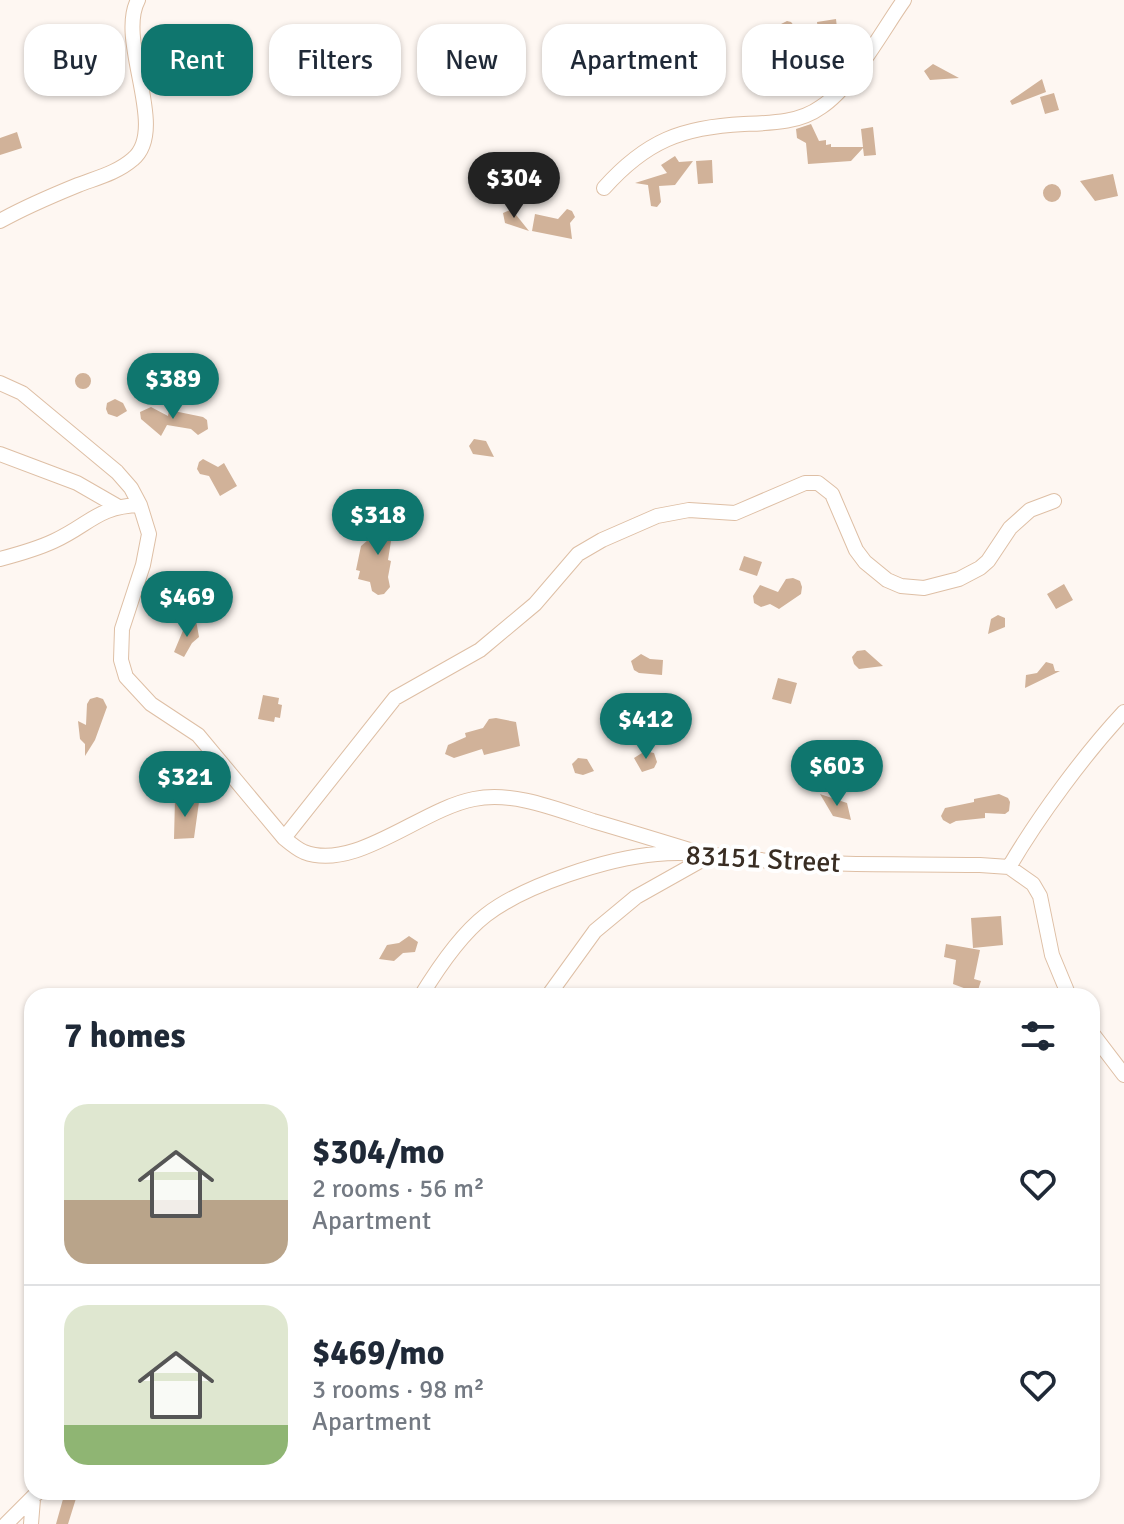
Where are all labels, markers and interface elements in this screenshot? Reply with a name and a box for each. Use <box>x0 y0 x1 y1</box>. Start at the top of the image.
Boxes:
chip: Buy <box>24 24 125 96</box>
chip: Rent <box>141 24 253 96</box>
chip: Filters <box>269 24 401 96</box>
chip: New <box>417 24 526 96</box>
chip: Apartment <box>542 24 726 96</box>
chip: House <box>742 24 873 96</box>
pin: $304 <box>467 152 561 220</box>
text: $304 <box>486 162 542 194</box>
pin: $389 <box>126 353 220 421</box>
text: $389 <box>145 363 201 395</box>
pin: $318 <box>331 489 425 557</box>
text: $318 <box>350 499 406 531</box>
pin: $469 <box>140 571 234 639</box>
text: $469 <box>159 581 215 613</box>
pin: $412 <box>599 693 693 761</box>
text: $412 <box>618 703 674 735</box>
pin: $603 <box>790 740 884 808</box>
text: $603 <box>809 750 865 782</box>
pin: $321 <box>138 751 232 819</box>
text: $321 <box>157 761 213 793</box>
street label: 83151 Street <box>685 838 841 880</box>
icon: filters <box>1016 1014 1060 1058</box>
text: 7 homes <box>64 1015 185 1057</box>
text: $304/mo <box>312 1131 445 1173</box>
icon: home <box>128 1136 224 1232</box>
icon: heart <box>1016 1162 1060 1206</box>
text: 2 rooms · 56 m² <box>312 1173 485 1205</box>
text: Apartment <box>312 1205 431 1237</box>
text: $469/mo <box>312 1332 445 1374</box>
icon: home <box>128 1337 224 1433</box>
icon: heart <box>1016 1363 1060 1407</box>
text: 3 rooms · 98 m² <box>312 1374 485 1406</box>
text: Apartment <box>312 1406 431 1438</box>

